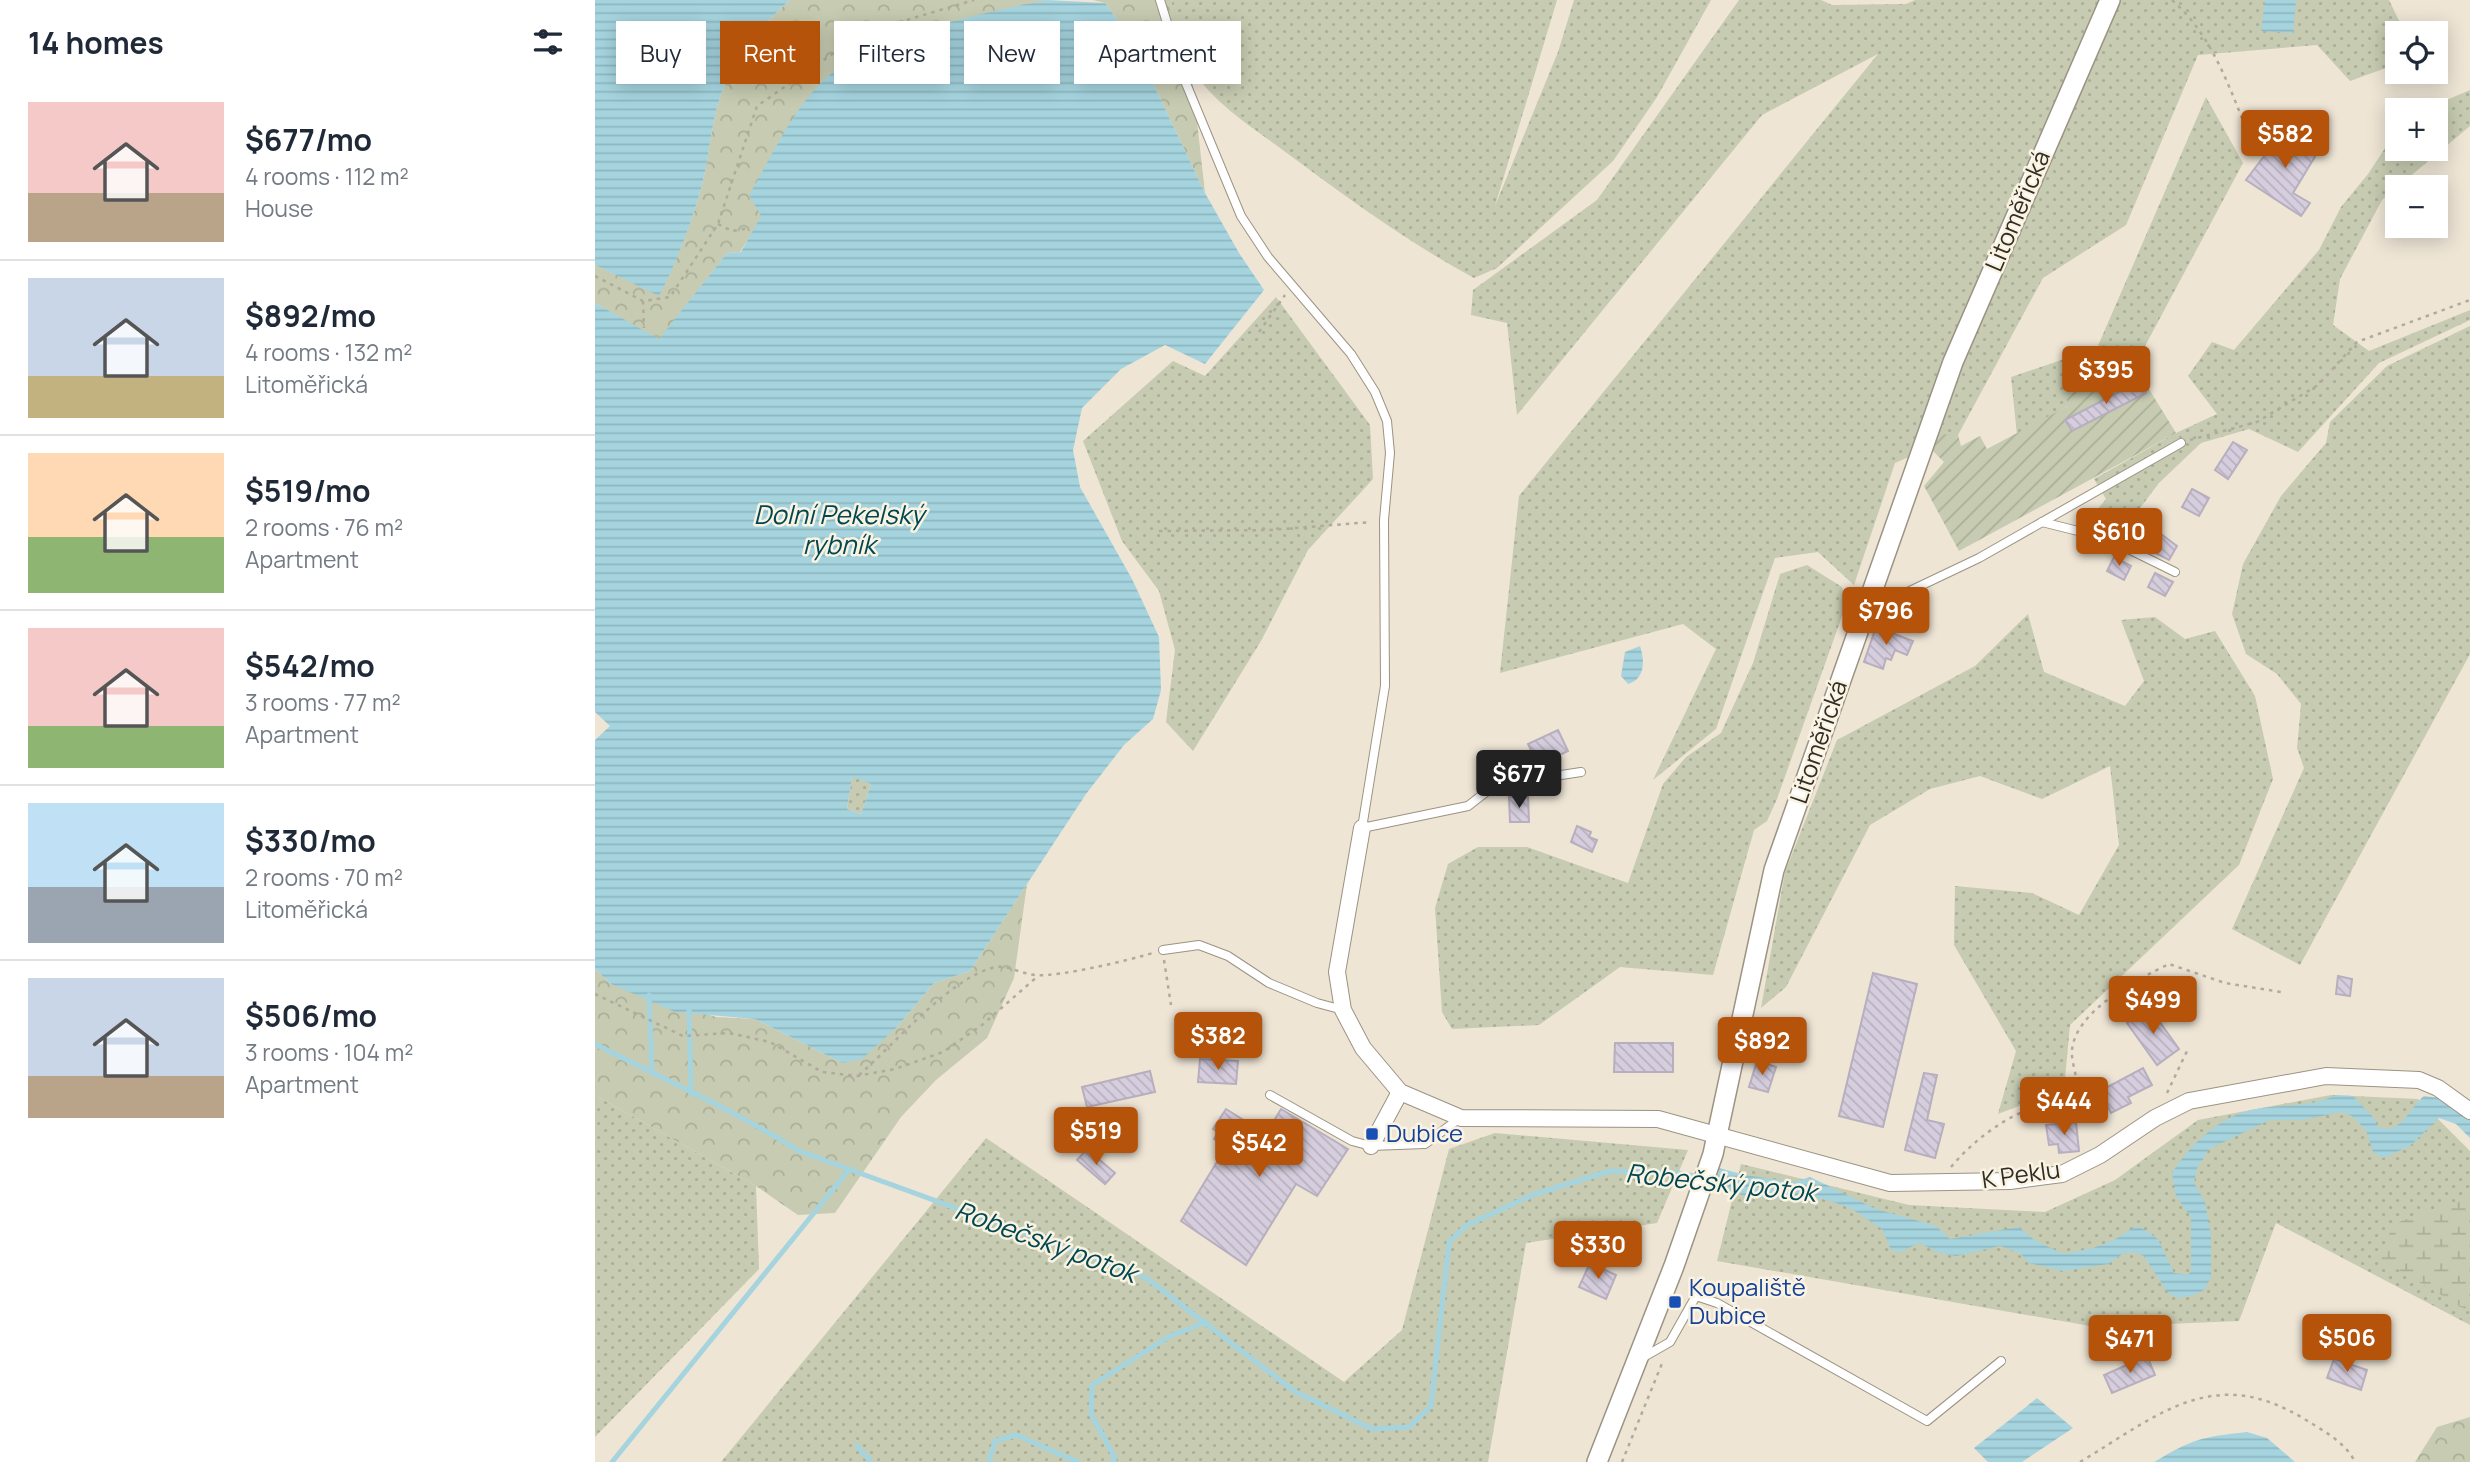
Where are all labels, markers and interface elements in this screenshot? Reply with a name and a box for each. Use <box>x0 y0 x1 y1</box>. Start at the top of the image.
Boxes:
chip: Buy <box>616 21 706 84</box>
chip: Rent <box>720 21 820 84</box>
chip: Filters <box>834 21 950 84</box>
chip: New <box>964 21 1060 84</box>
chip: Apartment <box>1074 21 1241 84</box>
map controls <box>2385 21 2448 238</box>
button: locate <box>2385 21 2448 84</box>
text: 14 homes <box>28 22 164 63</box>
icon: filters <box>529 23 567 61</box>
button: + <box>2385 98 2448 161</box>
pin: $582 <box>2244 110 2326 170</box>
text: $582 <box>2257 117 2313 149</box>
text: $677/mo <box>245 119 372 160</box>
icon: home <box>84 130 168 214</box>
street label: Litoměřická <box>1976 145 2057 276</box>
text: 4 rooms · 112 m² <box>245 160 409 192</box>
button: − <box>2385 175 2448 238</box>
text: House <box>245 192 314 224</box>
text: $892/mo <box>245 295 376 336</box>
icon: home <box>84 306 168 390</box>
text: 4 rooms · 132 m² <box>245 336 413 368</box>
pin: $395 <box>2065 346 2147 406</box>
text: $395 <box>2078 353 2134 385</box>
text: Litoměřická <box>245 368 368 400</box>
text: $519/mo <box>245 470 371 511</box>
icon: home <box>84 481 168 565</box>
water label: Dolní Pekelský rybník <box>754 496 928 562</box>
pin: $610 <box>2078 508 2160 568</box>
text: 2 rooms · 76 m² <box>245 511 403 543</box>
text: $610 <box>2092 515 2146 547</box>
text: Apartment <box>245 543 359 575</box>
pin: $796 <box>1845 588 1927 647</box>
text: $796 <box>1858 594 1914 626</box>
text: $542/mo <box>245 645 375 686</box>
icon: home <box>84 656 168 740</box>
street label: Litoměřická <box>1781 675 1854 808</box>
text: 3 rooms · 77 m² <box>245 686 401 718</box>
text: Apartment <box>245 718 359 750</box>
pin: $677 <box>1478 750 1560 810</box>
text: $677 <box>1492 757 1546 789</box>
text: $330/mo <box>245 820 376 861</box>
icon: home <box>84 831 168 915</box>
text: 2 rooms · 70 m² <box>245 861 403 893</box>
text: Litoměřická <box>245 893 368 925</box>
pin: $499 <box>2112 976 2194 1036</box>
text: $499 <box>2125 983 2181 1015</box>
text: $506/mo <box>245 995 377 1036</box>
icon: home <box>84 1006 168 1090</box>
pin: $382 <box>1177 1012 1259 1072</box>
pin: $892 <box>1721 1018 1803 1077</box>
text: $382 <box>1190 1019 1246 1051</box>
text: $892 <box>1734 1024 1790 1056</box>
text: 3 rooms · 104 m² <box>245 1036 413 1068</box>
text: Apartment <box>245 1068 359 1100</box>
pin: $444 <box>2023 1078 2105 1137</box>
text: $444 <box>2036 1084 2092 1116</box>
pin: $519 <box>1055 1108 1137 1167</box>
text: $519 <box>1070 1114 1122 1146</box>
place label: Dubice <box>1386 1116 1463 1149</box>
pin: $542 <box>1218 1120 1300 1179</box>
text: $542 <box>1231 1126 1287 1158</box>
marker: Dubice <box>1364 1126 1380 1142</box>
street label: K Peklu <box>1979 1152 2062 1195</box>
water label: Robečský potok <box>1624 1154 1822 1210</box>
water label: Robečský potok <box>950 1191 1146 1292</box>
pin: $330 <box>1557 1222 1639 1281</box>
text: $330 <box>1570 1228 1626 1260</box>
place label: Koupaliště Dubice <box>1689 1270 1806 1331</box>
marker: Koupaliště Dubice <box>1667 1294 1683 1310</box>
pin: $506 <box>2306 1314 2388 1374</box>
pin: $471 <box>2089 1316 2171 1375</box>
text: $506 <box>2318 1321 2376 1353</box>
text: $471 <box>2105 1322 2155 1354</box>

